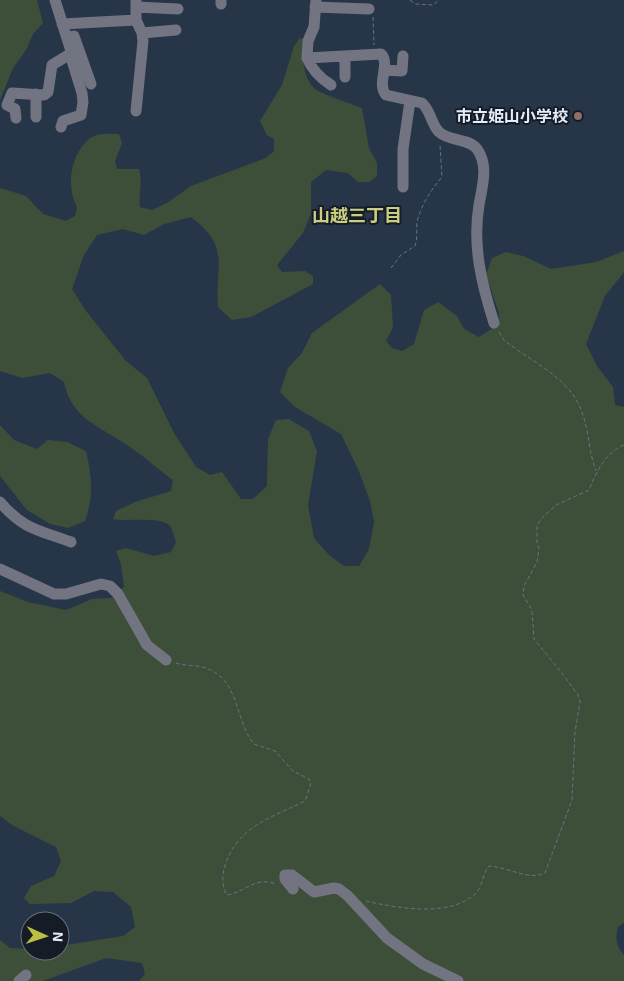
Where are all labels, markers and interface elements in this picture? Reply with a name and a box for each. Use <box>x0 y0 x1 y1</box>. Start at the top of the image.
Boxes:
place label: 市立姫山小学校 <box>456 106 568 125</box>
marker: 市立姫山小学校 <box>572 110 584 122</box>
district label: 山越三丁目 <box>312 204 402 226</box>
north arrow <box>20 911 70 961</box>
text: N <box>50 931 67 942</box>

